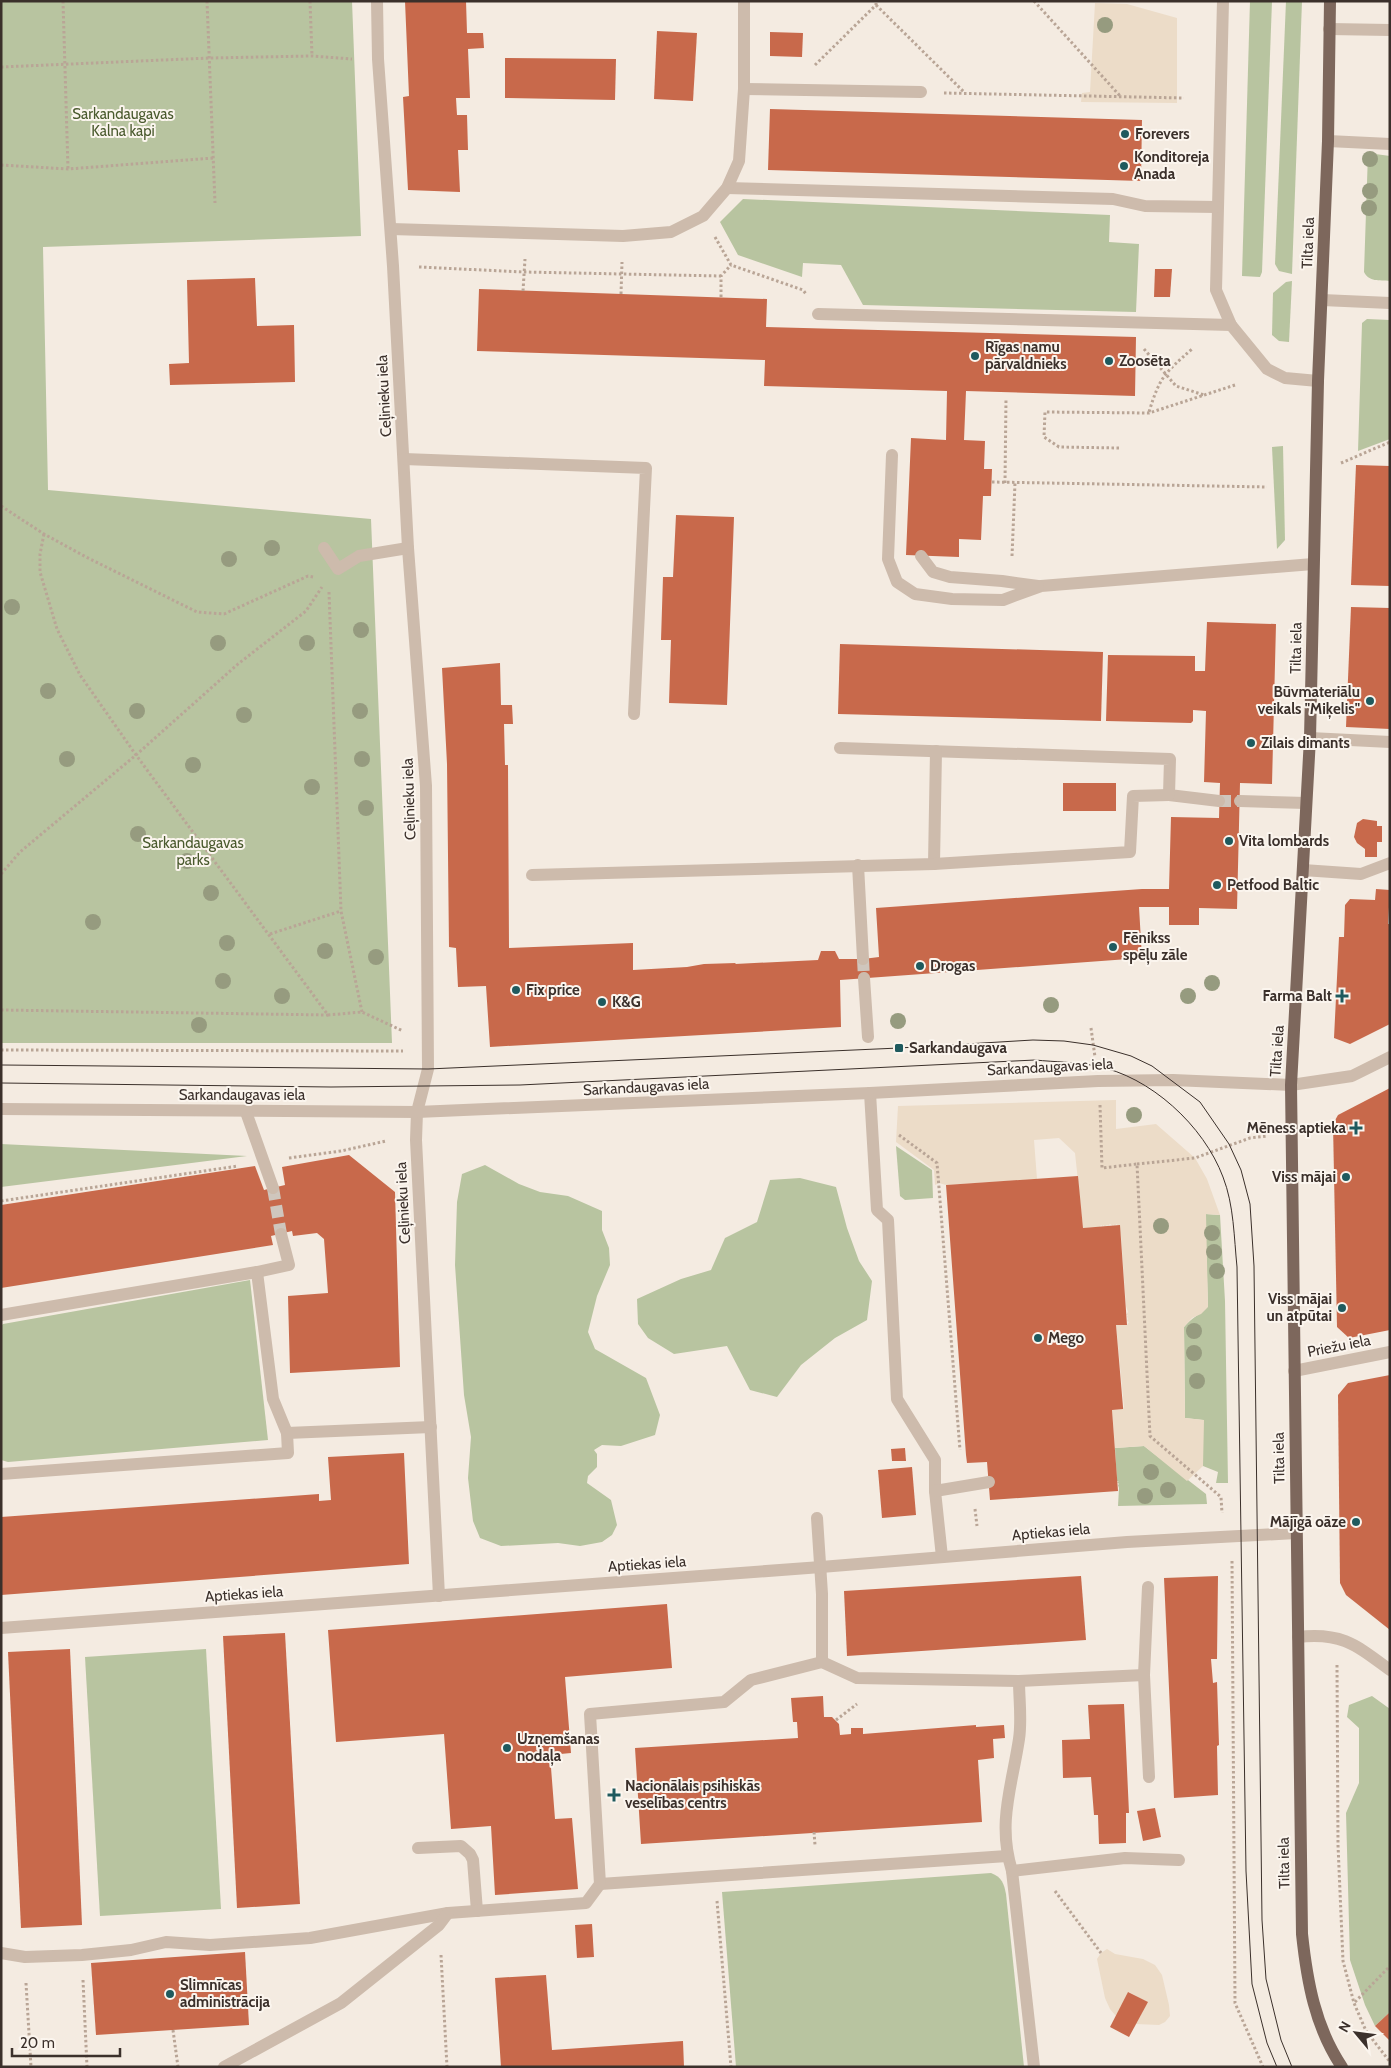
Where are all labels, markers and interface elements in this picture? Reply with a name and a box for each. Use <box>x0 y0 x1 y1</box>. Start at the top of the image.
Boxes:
park label: Sarkandaugavas Kalna kapi <box>72 105 174 140</box>
place label: Forevers <box>1135 125 1190 143</box>
marker: Forevers <box>1119 128 1131 140</box>
place label: Konditoreja Anada <box>1134 148 1210 183</box>
marker: Konditoreja Anada <box>1118 160 1130 172</box>
street label: Tilta iela <box>1298 216 1318 269</box>
place label: Rīgas namu pārvaldnieks <box>985 338 1067 373</box>
marker: Rīgas namu pārvaldnieks <box>969 350 981 362</box>
place label: Zoosēta <box>1119 352 1171 370</box>
street label: Ceļinieku iela <box>373 354 396 438</box>
marker: Zoosēta <box>1103 355 1115 367</box>
street label: Tilta iela <box>1287 621 1305 674</box>
place label: Būvmateriālu veikals "Miķelis" <box>1258 683 1360 719</box>
marker: Būvmateriālu veikals "Miķelis" <box>1364 695 1376 707</box>
place label: Zilais dimants <box>1261 734 1350 752</box>
marker: Zilais dimants <box>1245 737 1257 749</box>
street label: Ceļinieku iela <box>399 757 420 840</box>
place label: Vita lombards <box>1239 832 1329 850</box>
park label: Sarkandaugavas parks <box>142 834 244 869</box>
marker: Vita lombards <box>1223 835 1235 847</box>
place label: Petfood Baltic <box>1227 876 1319 894</box>
marker: Petfood Baltic <box>1211 879 1223 891</box>
place label: Fēnikss spēļu zāle <box>1123 929 1188 965</box>
marker: Fēnikss spēļu zāle <box>1107 941 1119 953</box>
place label: Drogas <box>930 957 975 975</box>
marker: Drogas <box>914 960 926 972</box>
place label: Fix price <box>526 981 580 999</box>
marker: Fix price <box>510 984 522 996</box>
place label: Farma Balt <box>1263 987 1332 1005</box>
marker: Farma Balt <box>1336 990 1348 1002</box>
place label: K&G <box>612 993 641 1011</box>
marker: K&G <box>596 996 608 1008</box>
street label: Tilta iela <box>1266 1024 1288 1077</box>
place label: Sarkandaugava <box>909 1039 1007 1057</box>
marker: Sarkandaugava <box>893 1042 905 1054</box>
street label: Sarkandaugavas iela <box>986 1055 1114 1079</box>
street label: Sarkandaugavas iela <box>582 1075 710 1099</box>
street label: Sarkandaugavas iela <box>179 1086 306 1104</box>
place label: Mēness aptieka <box>1247 1119 1347 1137</box>
marker: Mēness aptieka <box>1350 1122 1362 1134</box>
street label: Ceļinieku iela <box>392 1161 415 1245</box>
place label: Viss mājai <box>1272 1168 1336 1186</box>
marker: Viss mājai <box>1340 1171 1352 1183</box>
place label: Viss mājai un atpūtai <box>1266 1290 1332 1325</box>
marker: Viss mājai un atpūtai <box>1336 1302 1348 1314</box>
place label: Mego <box>1048 1329 1084 1347</box>
street label: Priežu iela <box>1306 1331 1373 1361</box>
marker: Mego <box>1032 1332 1044 1344</box>
street label: Tilta iela <box>1270 1431 1288 1484</box>
place label: Mājīgā oāze <box>1270 1513 1346 1531</box>
marker: Mājīgā oāze <box>1350 1516 1362 1528</box>
street label: Aptiekas iela <box>1011 1520 1092 1544</box>
street label: Aptiekas iela <box>607 1552 688 1576</box>
street label: Aptiekas iela <box>204 1582 285 1606</box>
place label: Uzņemšanas nodaļa <box>517 1730 600 1766</box>
marker: Uzņemšanas nodaļa <box>501 1742 513 1754</box>
place label: Nacionālais psihiskās veselības centrs <box>625 1777 760 1812</box>
marker: Nacionālais psihiskās veselības centrs <box>607 1788 621 1802</box>
street label: Tilta iela <box>1275 1836 1293 1889</box>
place label: Slimnīcas administrācija <box>180 1976 270 2011</box>
marker: Slimnīcas administrācija <box>164 1988 176 2000</box>
north arrow <box>1331 2008 1381 2058</box>
text: N <box>1334 2018 1355 2035</box>
scale bar <box>12 2026 120 2058</box>
text: 20 m <box>20 2034 55 2052</box>

